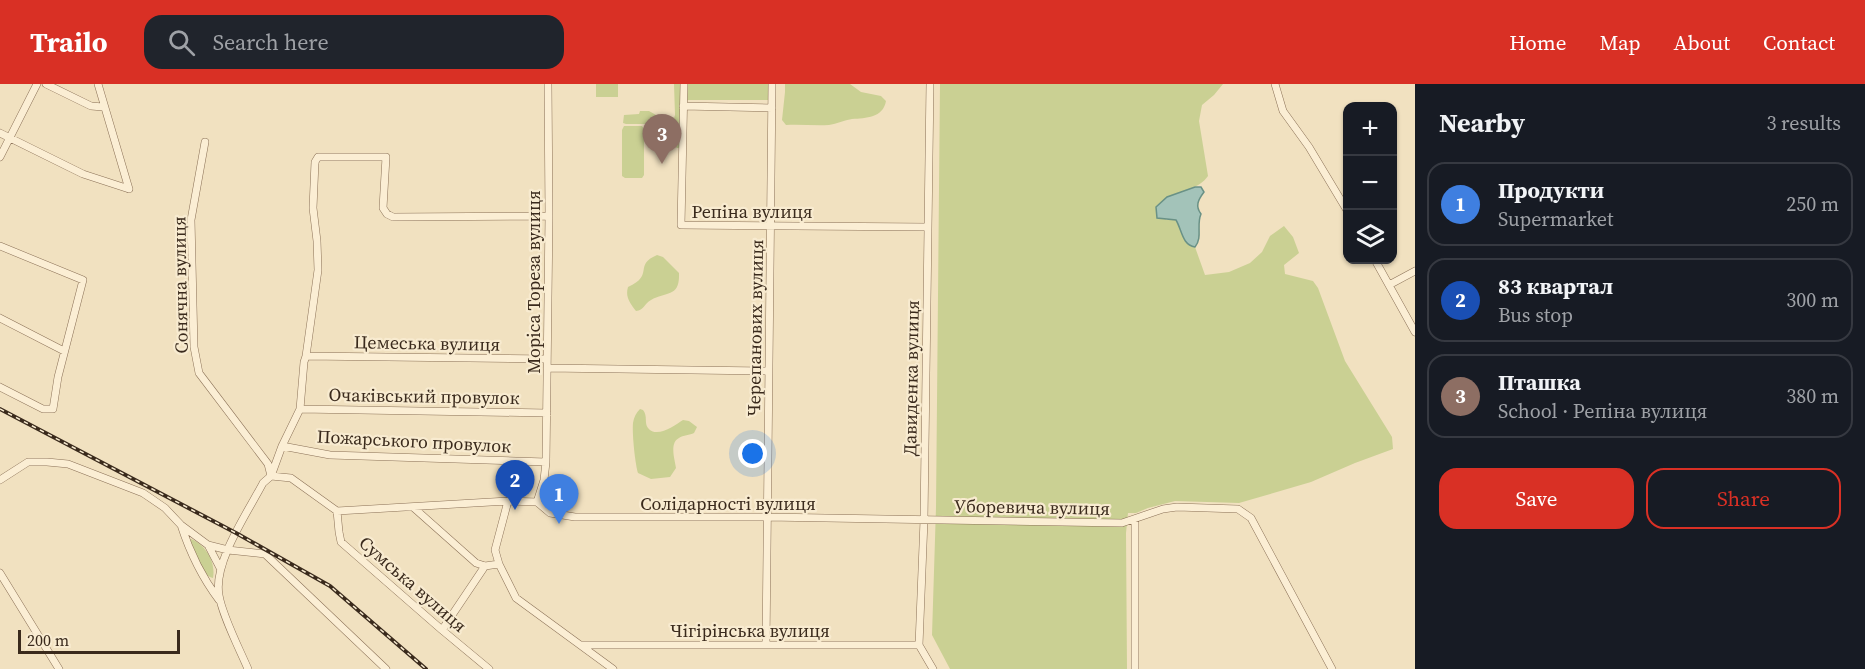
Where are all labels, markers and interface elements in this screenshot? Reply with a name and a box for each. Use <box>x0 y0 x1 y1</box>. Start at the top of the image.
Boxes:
search box <box>144 15 564 69</box>
text: Trailo <box>30 23 108 61</box>
icon: search <box>165 26 198 59</box>
text: Search here <box>213 27 329 57</box>
text: Home <box>1509 28 1567 57</box>
text: Map <box>1600 28 1641 57</box>
text: About <box>1674 28 1730 57</box>
text: Contact <box>1763 28 1835 57</box>
map controls <box>1343 102 1397 264</box>
button: + <box>1343 102 1397 156</box>
text: Nearby <box>1439 105 1525 141</box>
text: 3 results <box>1766 109 1841 137</box>
pin: 3 <box>642 115 682 164</box>
button: − <box>1343 156 1397 210</box>
text: Продукти <box>1498 175 1604 205</box>
street label: Моріса Тореза вулиця <box>521 190 546 374</box>
text: 1 <box>1455 190 1466 218</box>
text: 250 m <box>1786 190 1839 218</box>
street label: Репiна вулиця <box>691 199 813 224</box>
text: Supermarket <box>1498 205 1613 233</box>
button: layers <box>1343 210 1397 264</box>
street label: Сонячна вулиця <box>166 216 194 354</box>
street label: Черепанових вулиця <box>741 239 769 417</box>
text: 83 квартал <box>1498 271 1613 301</box>
text: 2 <box>1455 286 1466 314</box>
text: 300 m <box>1786 286 1839 314</box>
street label: Давиденка вулиця <box>897 300 925 456</box>
text: Bus stop <box>1498 301 1573 329</box>
street label: Цемеська вулиця <box>354 329 500 357</box>
text: Пташка <box>1498 367 1581 397</box>
street label: Очакiвський провулок <box>328 382 520 410</box>
text: 3 <box>1455 382 1466 410</box>
text: 380 m <box>1786 382 1839 410</box>
text: School · Репiна вулиця <box>1498 397 1707 425</box>
street label: Пожарського провулок <box>316 423 512 459</box>
your location <box>738 439 767 468</box>
pin: 2 <box>496 460 534 510</box>
button: Save <box>1439 468 1634 529</box>
button: Share <box>1646 468 1841 529</box>
pin: 1 <box>540 474 578 524</box>
street label: Солідарності вулиця <box>640 491 816 516</box>
street label: Уборевича вулиця <box>954 493 1110 521</box>
street label: Сумська вулиця <box>354 530 472 638</box>
street label: Чiгiрiнська вулиця <box>670 618 830 643</box>
scale bar <box>18 627 180 654</box>
text: 200 m <box>27 629 69 651</box>

